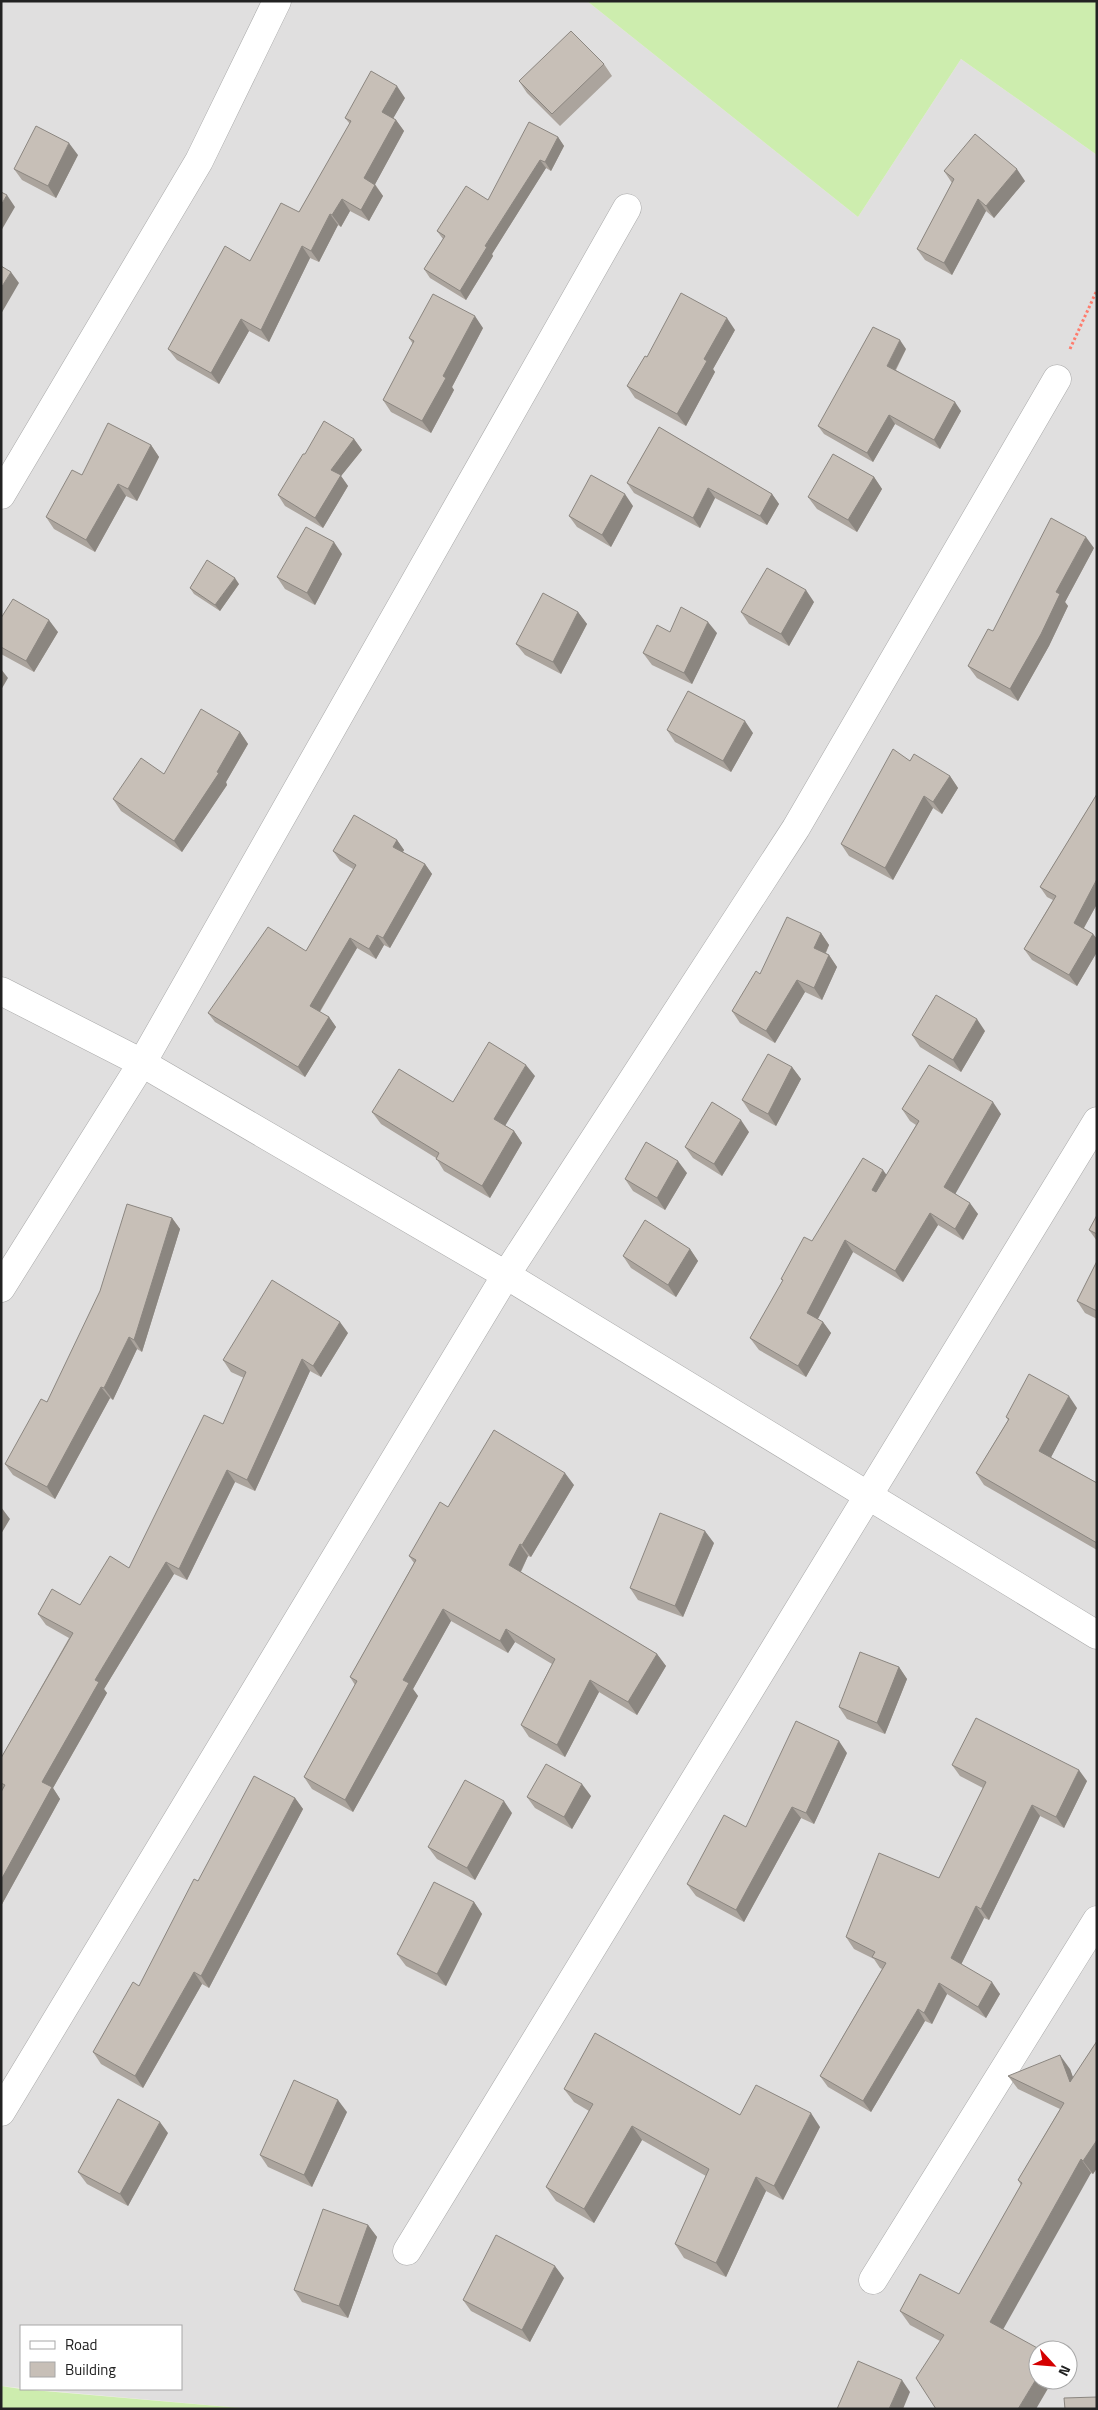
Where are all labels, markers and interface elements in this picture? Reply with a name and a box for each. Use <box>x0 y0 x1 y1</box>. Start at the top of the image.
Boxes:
legend <box>20 2325 182 2390</box>
text: Road <box>65 2333 97 2356</box>
north arrow <box>1028 2340 1078 2390</box>
text: Building <box>65 2358 116 2381</box>
text: N <box>1054 2362 1077 2380</box>

